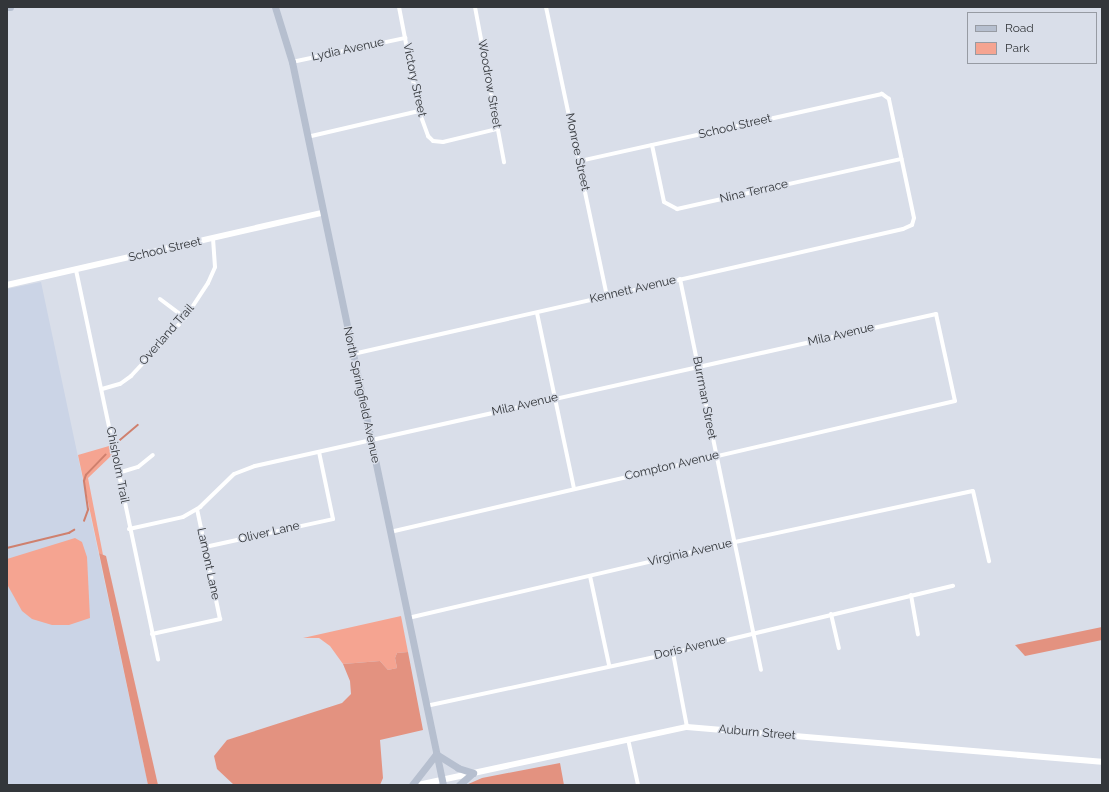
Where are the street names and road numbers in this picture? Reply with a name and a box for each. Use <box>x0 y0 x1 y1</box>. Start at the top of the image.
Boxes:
street label: Lydia Avenue <box>310 35 386 65</box>
street label: Woodrow Street <box>474 38 504 130</box>
street label: Victory Street <box>399 42 429 118</box>
street label: Monroe Street <box>562 112 592 192</box>
street label: School Street <box>697 112 773 142</box>
street label: Nina Terrace <box>718 177 790 207</box>
street label: School Street <box>127 235 203 265</box>
street label: Kennett Avenue <box>588 273 678 307</box>
street label: Overland Trail <box>136 301 198 369</box>
street label: Mila Avenue <box>806 320 876 350</box>
street label: North Springfield Avenue <box>339 325 383 465</box>
street label: Burrman Street <box>689 355 719 441</box>
street label: Mila Avenue <box>490 390 560 420</box>
street label: Chisholm Trail <box>102 425 132 505</box>
street label: Compton Avenue <box>623 448 721 484</box>
street label: Oliver Lane <box>237 519 301 547</box>
street label: Lamont Lane <box>193 527 223 601</box>
street label: Virginia Avenue <box>646 536 734 570</box>
street label: Doris Avenue <box>653 633 727 663</box>
street label: Auburn Street <box>718 722 796 744</box>

